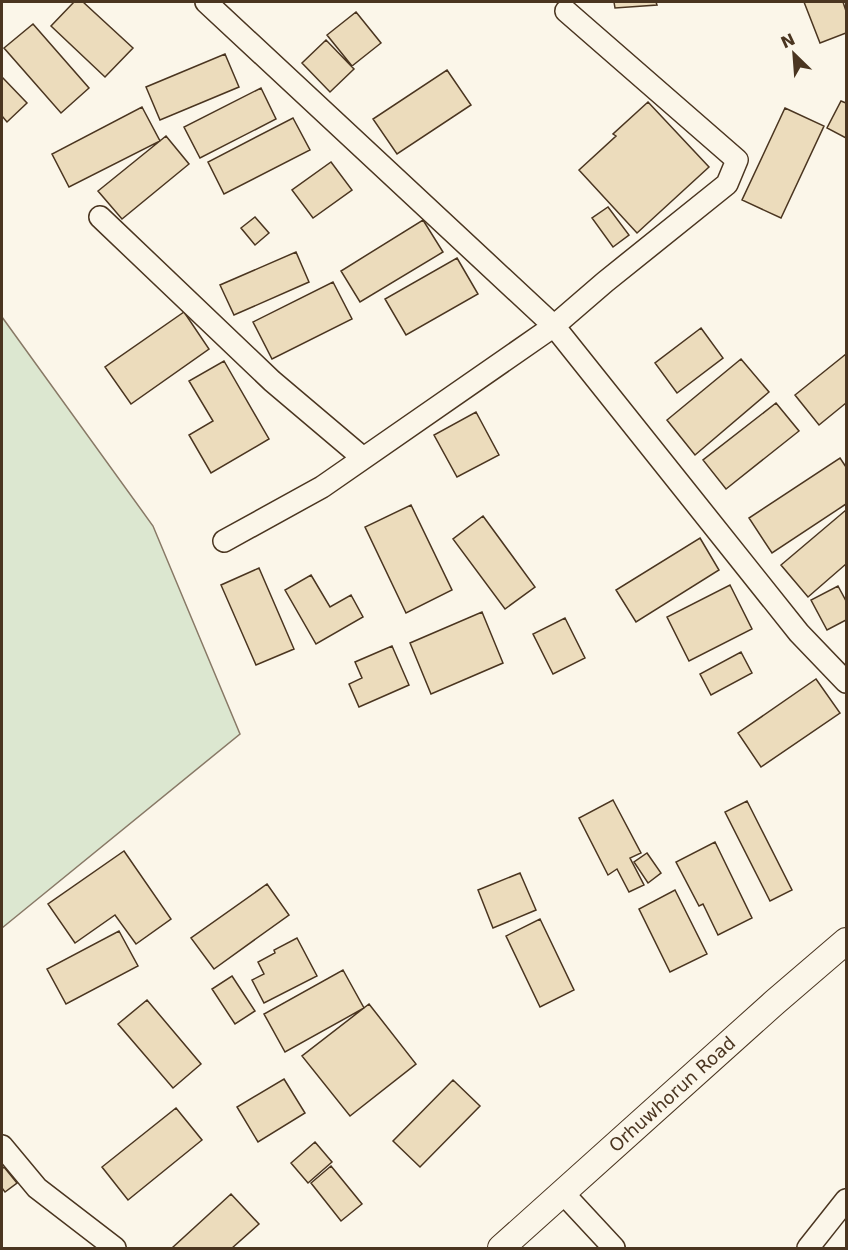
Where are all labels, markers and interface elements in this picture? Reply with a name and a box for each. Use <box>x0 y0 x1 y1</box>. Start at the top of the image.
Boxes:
north arrow <box>764 24 824 84</box>
text: N <box>778 29 798 52</box>
street label: Orhuwhorun Road <box>605 1032 739 1156</box>

